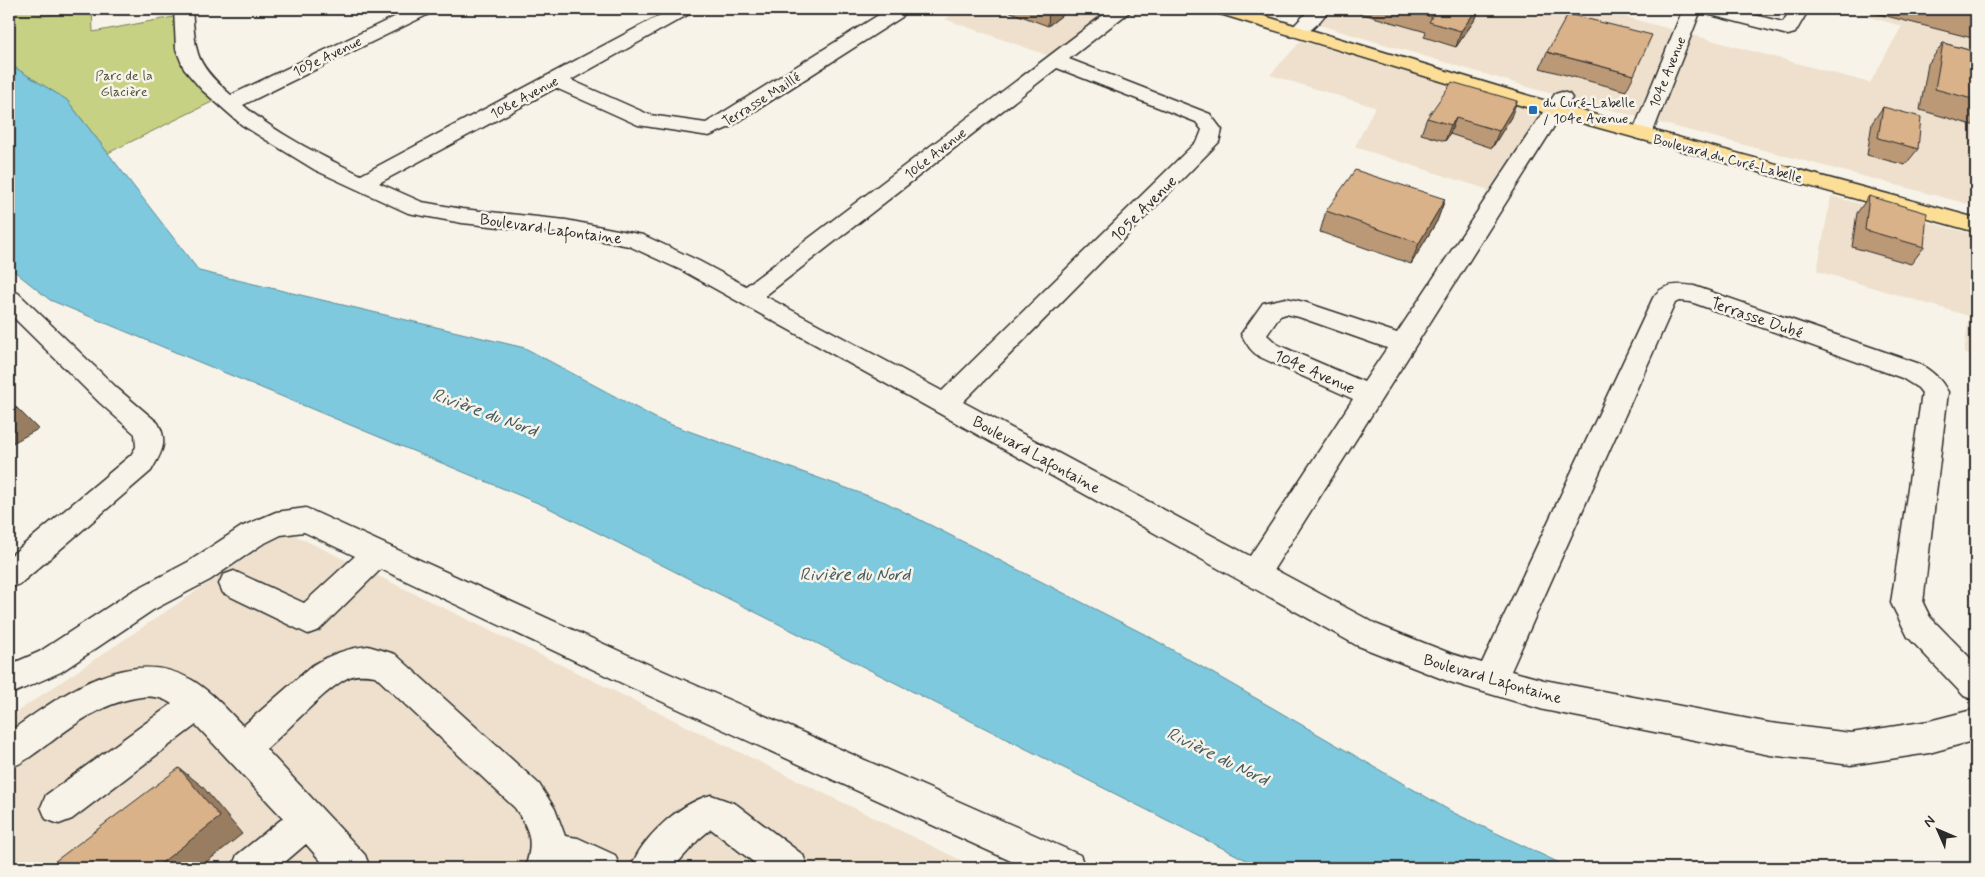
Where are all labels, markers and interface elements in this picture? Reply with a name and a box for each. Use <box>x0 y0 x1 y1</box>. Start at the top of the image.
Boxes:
street label: 109e Avenue <box>290 32 365 81</box>
street label: 104e Avenue <box>1645 34 1690 111</box>
park label: Parc de la Glacière <box>95 67 153 101</box>
street label: Terrasse Maillé <box>719 69 804 131</box>
street label: 108e Avenue <box>487 72 562 123</box>
place label: du Curé-Labelle / 104e Avenue <box>1543 94 1635 128</box>
marker: du Curé-Labelle / 104e Avenue <box>1527 104 1539 116</box>
street label: 106e Avenue <box>901 124 970 184</box>
street label: Boulevard du Curé-Labelle <box>1651 130 1804 188</box>
street label: 105e Avenue <box>1106 171 1182 247</box>
street label: Boulevard Lafontaine <box>478 209 624 252</box>
street label: Terrasse Dubé <box>1708 293 1805 344</box>
street label: 104e Avenue <box>1271 345 1358 399</box>
water label: Rivière du Nord <box>428 383 543 444</box>
street label: Boulevard Lafontaine <box>968 411 1104 501</box>
water label: Rivière du Nord <box>800 563 912 587</box>
street label: Boulevard Lafontaine <box>1420 650 1565 711</box>
water label: Rivière du Nord <box>1163 722 1274 793</box>
north arrow <box>1912 804 1962 854</box>
text: N <box>1920 812 1939 831</box>

